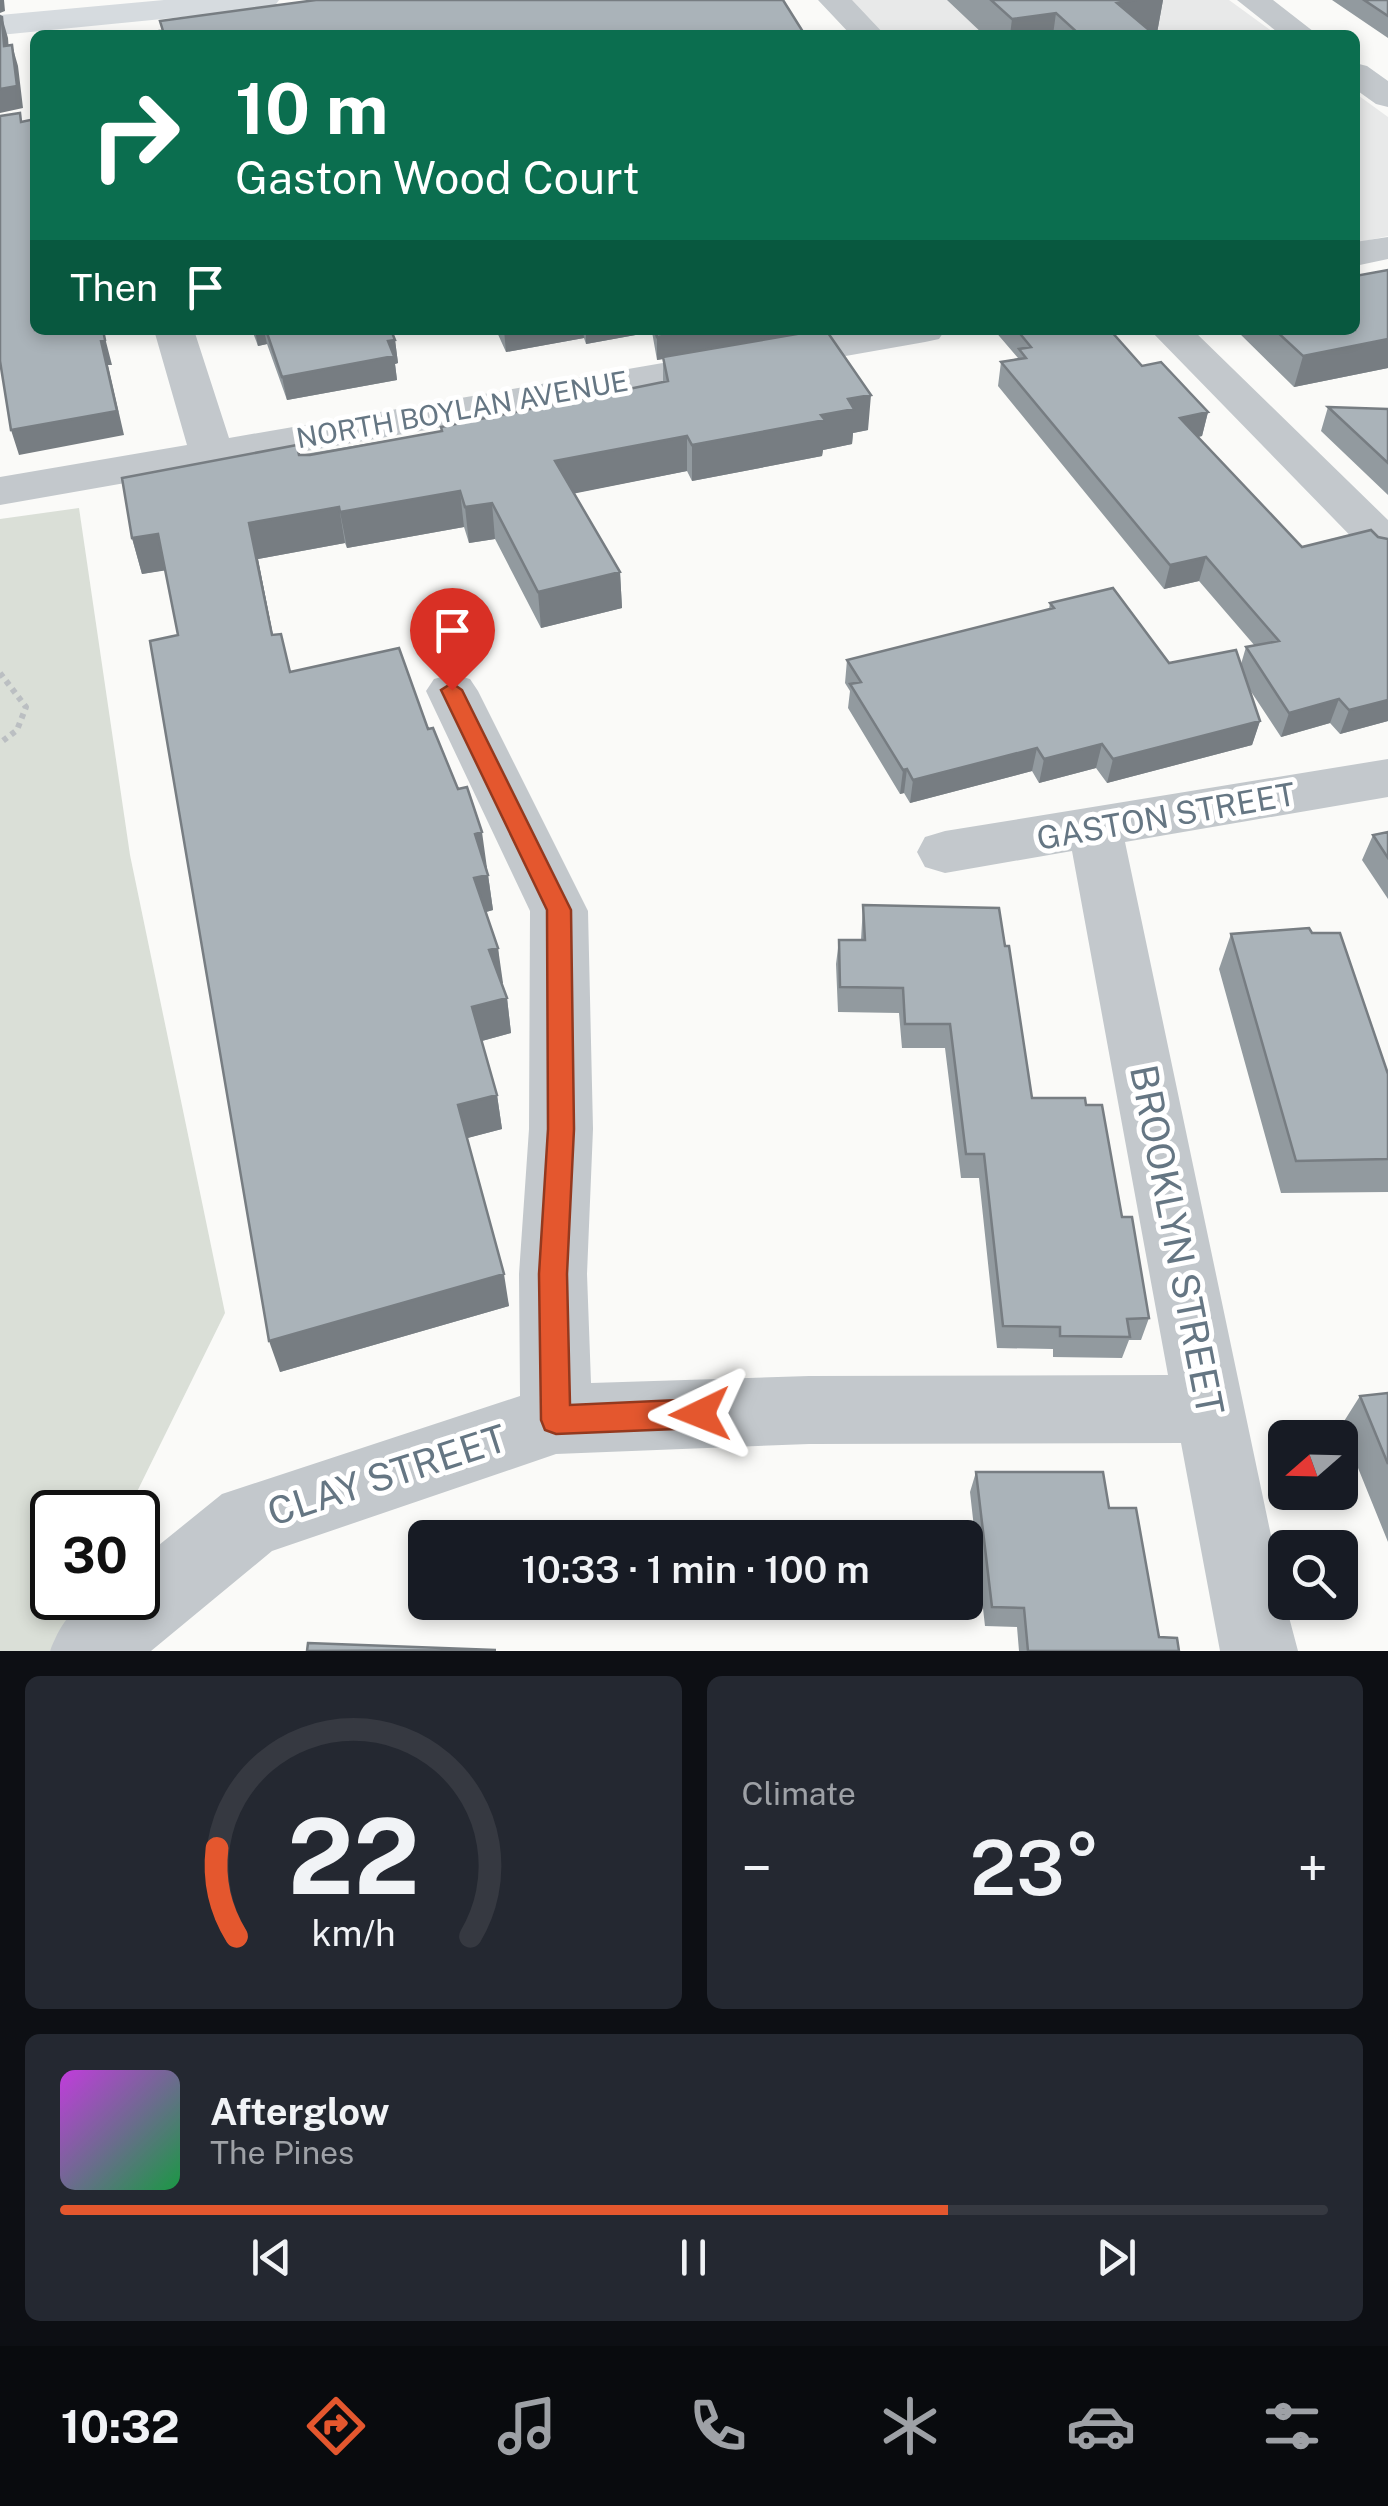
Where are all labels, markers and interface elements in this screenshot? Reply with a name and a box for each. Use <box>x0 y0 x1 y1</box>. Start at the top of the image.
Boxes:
text: 10 m <box>235 67 389 150</box>
icon: right <box>70 70 200 200</box>
text: Gaston Wood Court <box>235 151 640 204</box>
icon: arrive <box>178 260 233 315</box>
text: Then <box>70 265 158 310</box>
street label: NORTH BOYLAN AVENUE <box>294 364 630 454</box>
pin <box>410 588 495 691</box>
icon: arrive <box>425 603 480 658</box>
street label: GASTON STREET <box>1034 775 1298 857</box>
street label: BROOKLYN STREET <box>1121 1061 1233 1419</box>
position arrow <box>648 1362 752 1466</box>
street label: CLAY STREET <box>262 1415 512 1535</box>
north arrow <box>1268 1420 1358 1510</box>
map controls <box>1268 1420 1358 1620</box>
speed limit sign: 30 <box>30 1490 160 1620</box>
button: search <box>1268 1530 1358 1620</box>
text: 10:33 · 1 min · 100 m <box>521 1547 870 1592</box>
text: Climate <box>742 1775 856 1812</box>
text: 22 <box>287 1795 419 1917</box>
text: 23° <box>970 1824 1100 1912</box>
text: − <box>742 1836 772 1900</box>
text: + <box>1297 1836 1328 1900</box>
text: km/h <box>311 1912 395 1954</box>
text: Afterglow <box>210 2089 390 2134</box>
text: The Pines <box>210 2134 354 2171</box>
icon: previous <box>244 2230 299 2285</box>
icon: pause <box>666 2230 721 2285</box>
icon: next <box>1089 2230 1144 2285</box>
icon: directions <box>301 2391 371 2461</box>
icon: music <box>492 2391 562 2461</box>
icon: phone <box>683 2391 753 2461</box>
icon: climate <box>875 2391 945 2461</box>
icon: car <box>1066 2391 1136 2461</box>
icon: filters <box>1257 2391 1327 2461</box>
text: 10:32 <box>61 2400 180 2453</box>

